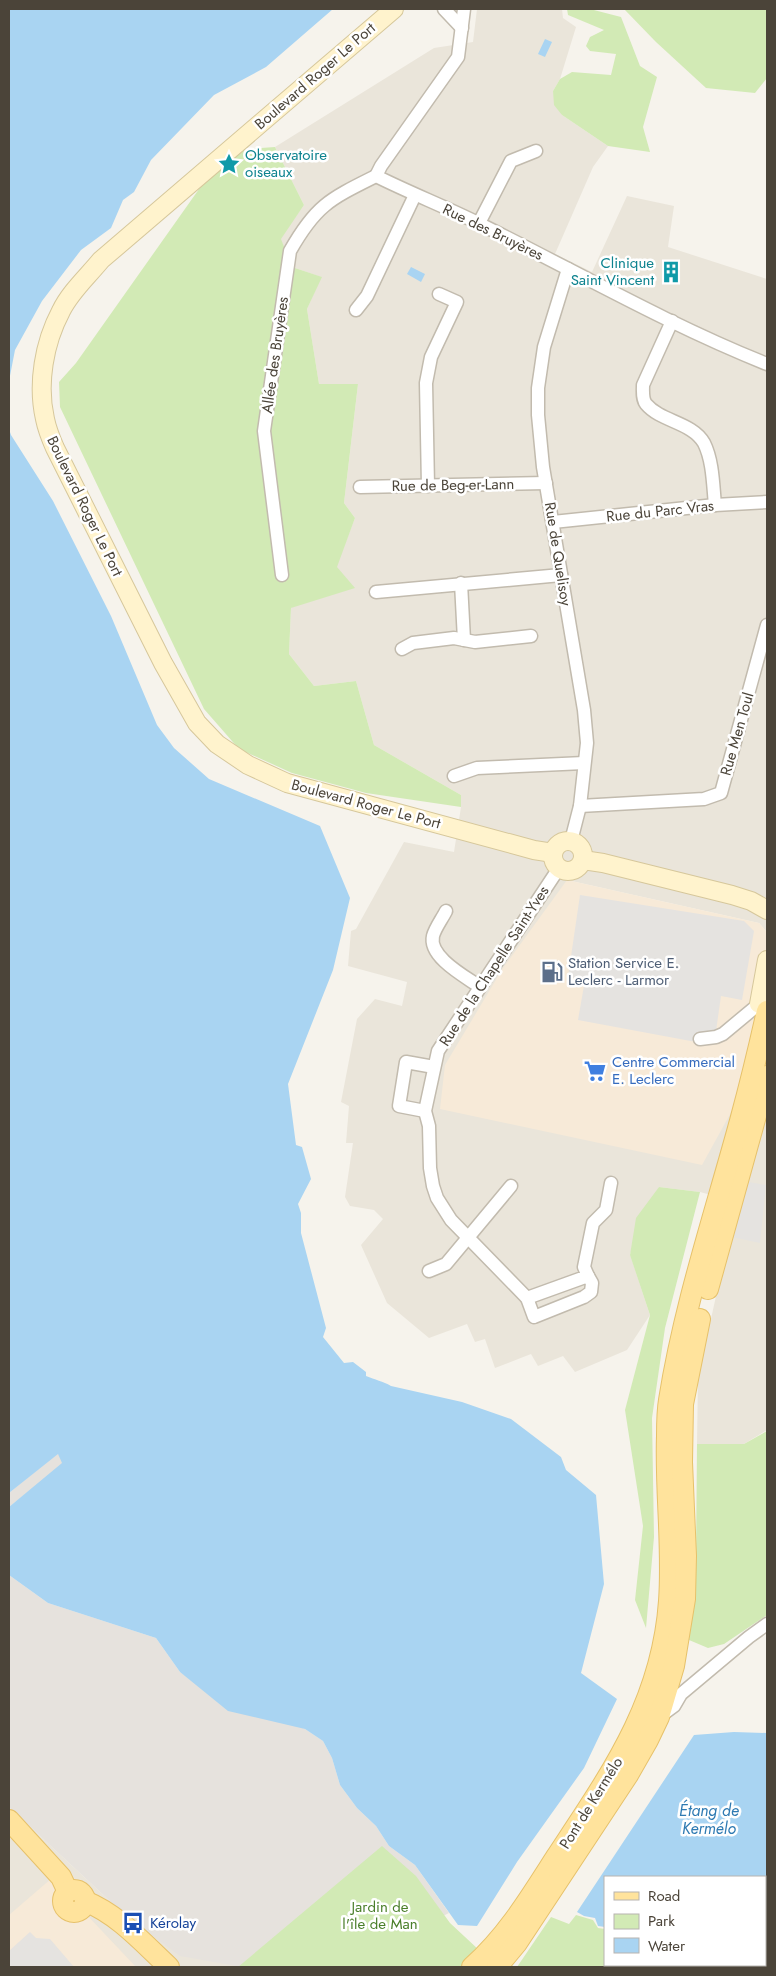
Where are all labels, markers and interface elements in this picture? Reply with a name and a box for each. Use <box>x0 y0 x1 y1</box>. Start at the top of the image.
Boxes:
street label: Boulevard Roger Le Port <box>250 17 380 135</box>
place label: Observatoire oiseaux <box>245 144 327 183</box>
place icon: Observatoire oiseaux <box>216 151 242 177</box>
street label: Rue des Bruyères <box>439 198 547 266</box>
place label: Clinique Saint Vincent <box>571 252 654 291</box>
building icon: Clinique Saint Vincent <box>658 259 684 285</box>
street label: Allée des Bruyères <box>256 295 294 415</box>
street label: Boulevard Roger Le Port <box>41 432 129 580</box>
street label: Rue de Beg-er-Lann <box>391 473 515 497</box>
street label: Rue du Parc Vras <box>605 494 715 528</box>
street label: Rue de Quelisoy <box>539 501 577 608</box>
street label: Rue Men Toul <box>715 690 759 778</box>
street label: Boulevard Roger Le Port <box>289 773 443 835</box>
street label: Rue de la Chapelle Saint-Yves <box>434 881 554 1051</box>
place label: Station Service E. Leclerc - Larmor <box>568 952 679 991</box>
fuel station icon: Station Service E. Leclerc - Larmor <box>539 959 565 985</box>
place label: Centre Commercial E. Leclerc <box>612 1051 735 1090</box>
supermarket icon: Centre Commercial E. Leclerc <box>582 1058 608 1084</box>
street label: Pont de Kermélo <box>554 1753 628 1853</box>
water label: Étang de Kermélo <box>679 1799 739 1840</box>
legend <box>604 1876 766 1966</box>
text: Road <box>648 1885 680 1907</box>
park label: Jardin de l'île de Man <box>342 1896 418 1935</box>
bus stop icon: Kérolay <box>120 1910 146 1936</box>
text: Park <box>648 1910 675 1932</box>
place label: Kérolay <box>150 1912 196 1934</box>
text: Water <box>648 1935 686 1957</box>

